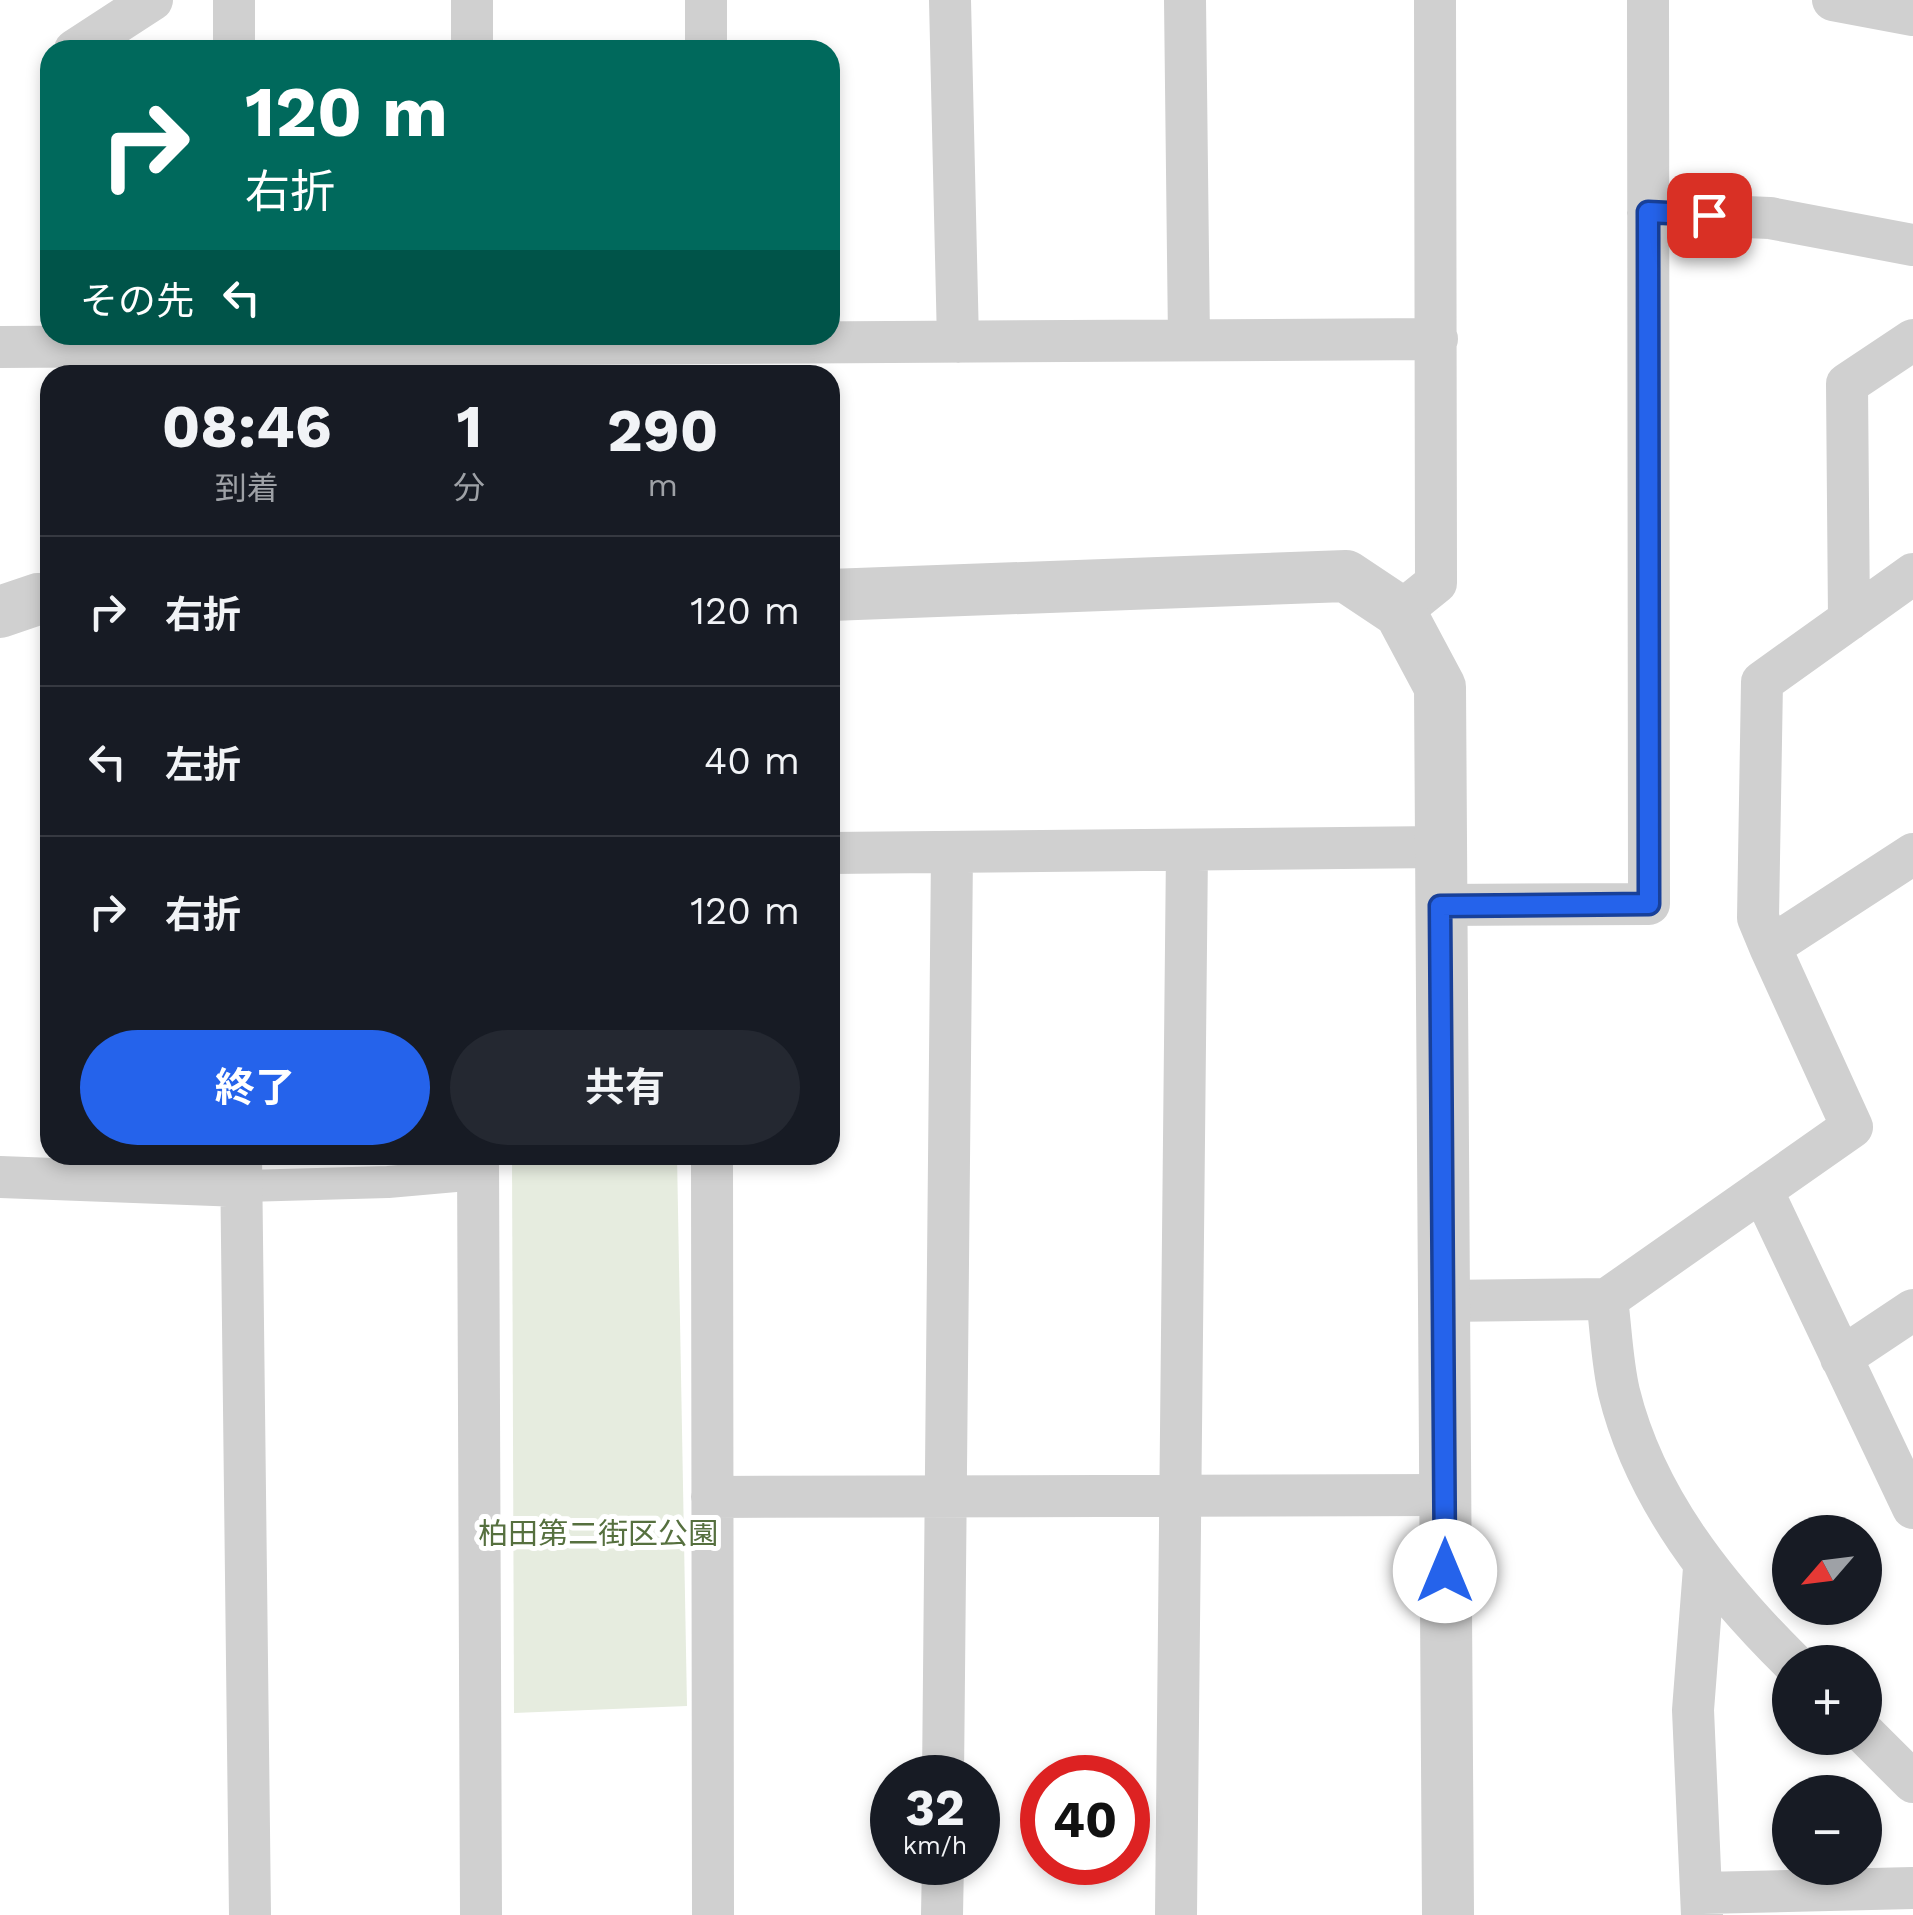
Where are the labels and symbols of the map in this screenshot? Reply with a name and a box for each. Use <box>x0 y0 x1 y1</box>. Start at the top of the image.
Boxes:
pin <box>1667 173 1752 258</box>
north arrow <box>1772 1515 1882 1625</box>
park label: 柏田第二街区公園 <box>478 1516 718 1551</box>
position arrow <box>1393 1519 1497 1623</box>
speed limit sign: 40 <box>1020 1755 1150 1885</box>

